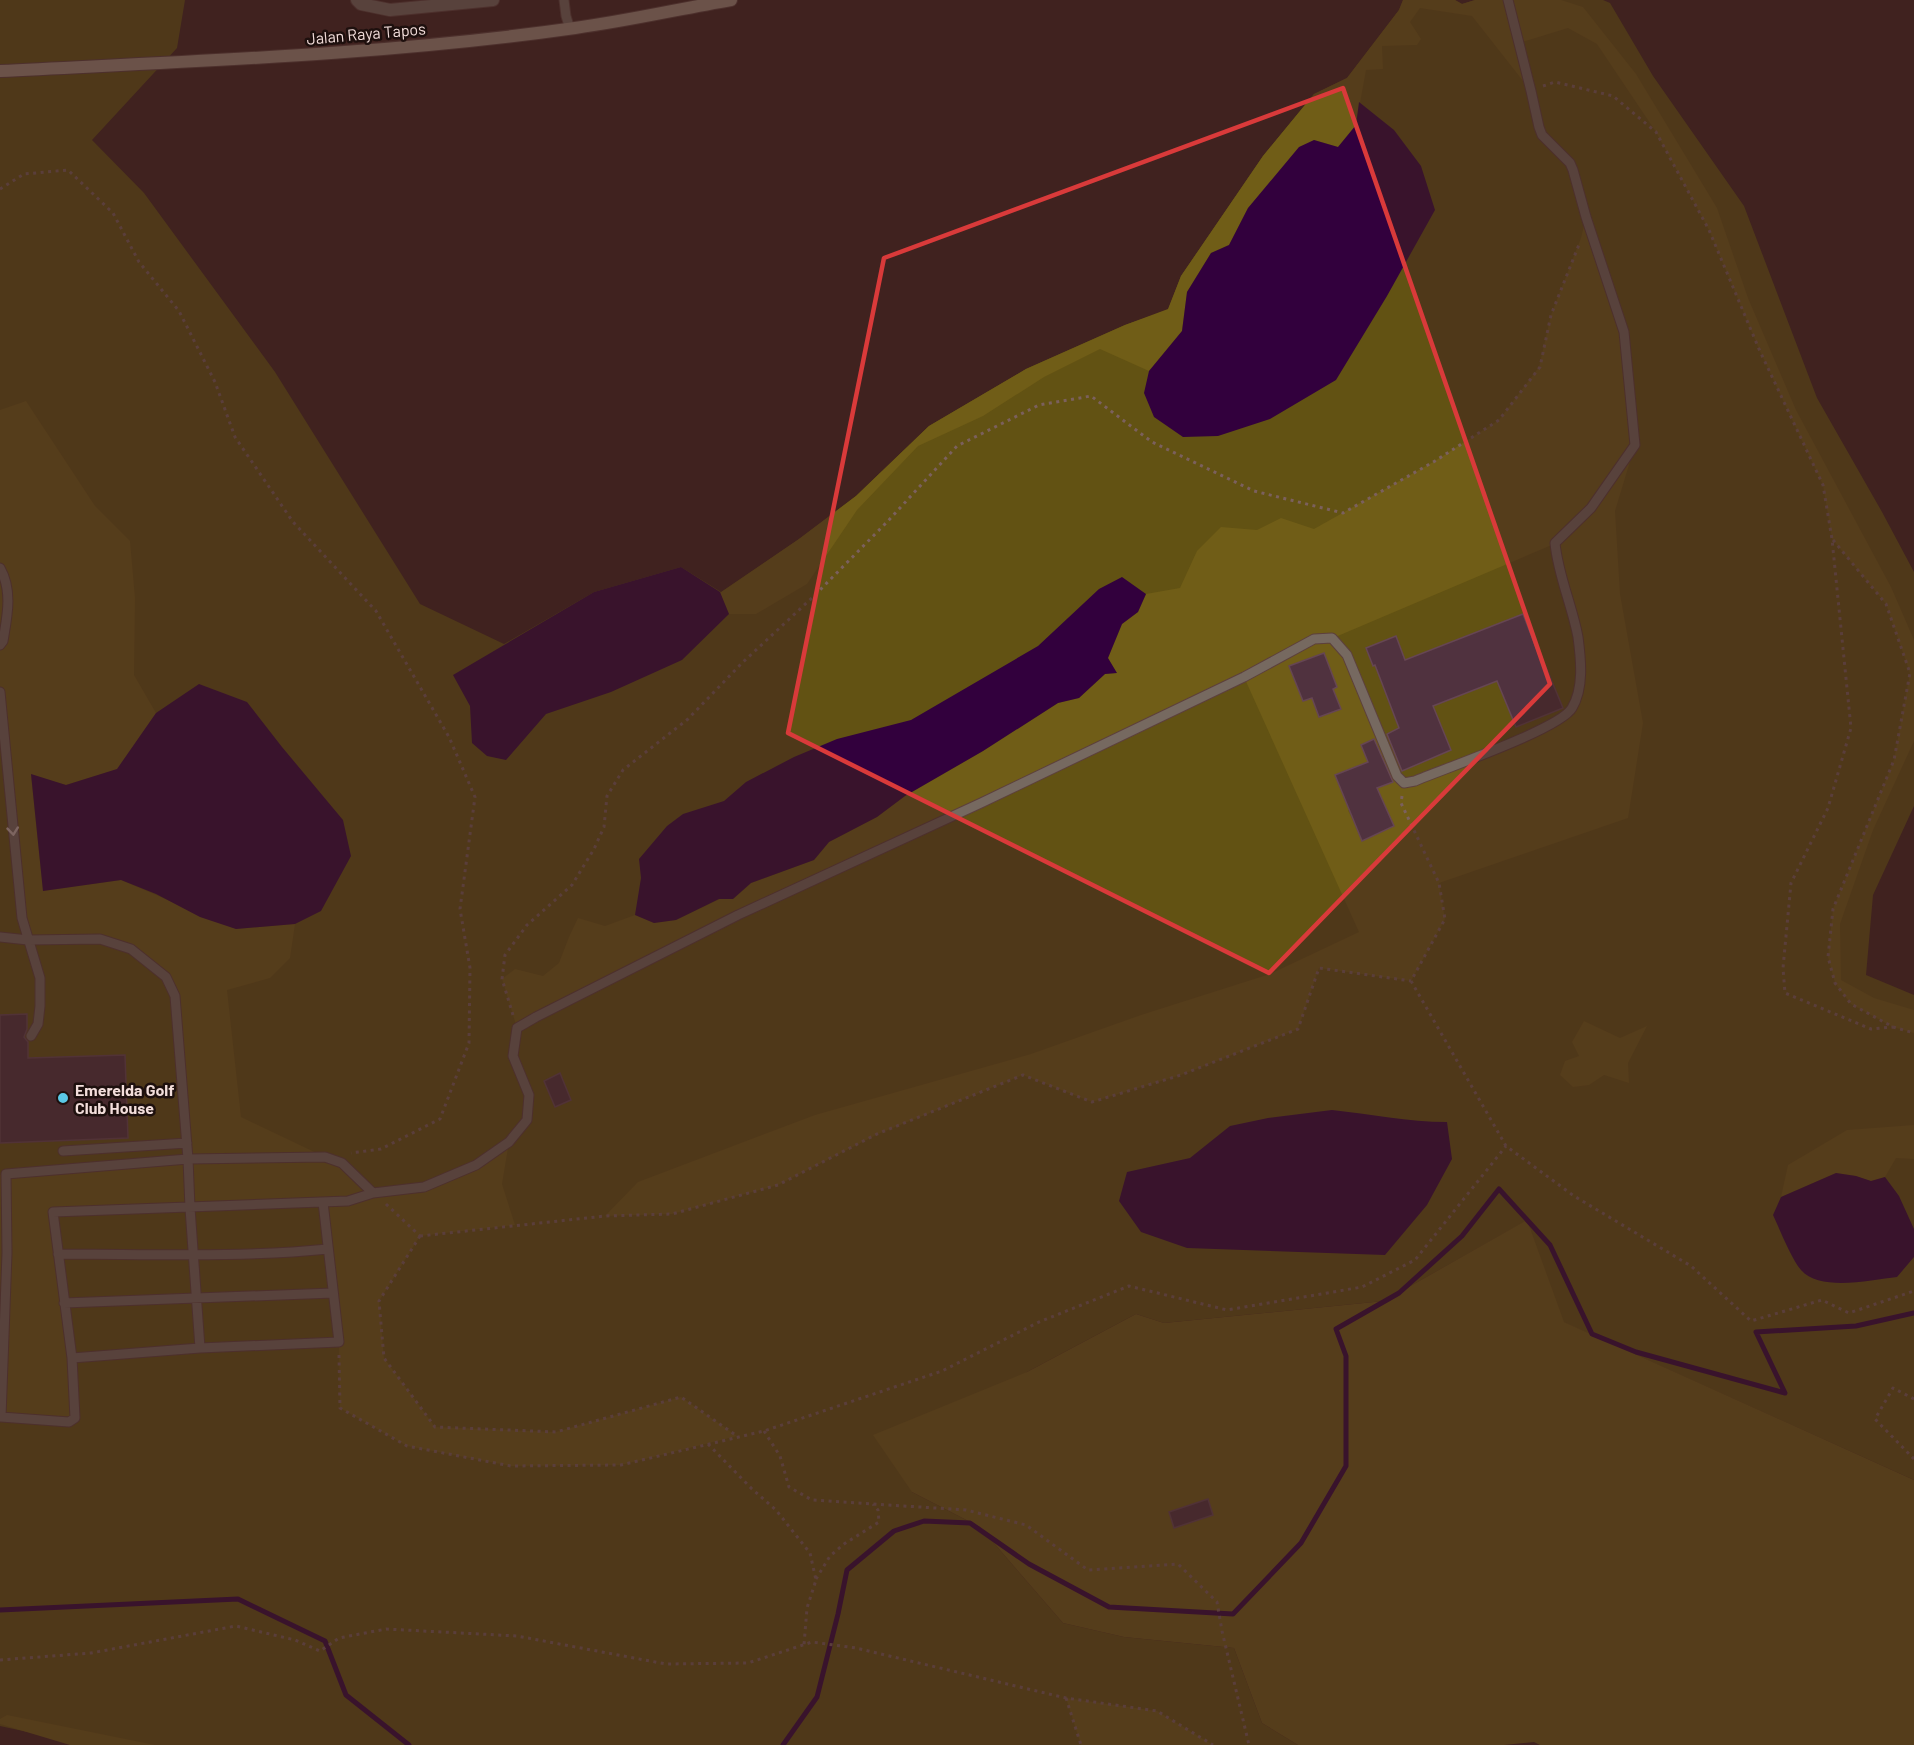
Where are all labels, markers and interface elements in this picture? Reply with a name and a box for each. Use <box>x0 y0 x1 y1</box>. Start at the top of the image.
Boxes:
street label: Jalan Raya Tapos <box>306 18 426 48</box>
one-way arrow <box>6 826 19 835</box>
place label: Emerelda Golf Club House <box>75 1080 174 1117</box>
marker: Emerelda Golf Club House <box>56 1091 70 1105</box>

